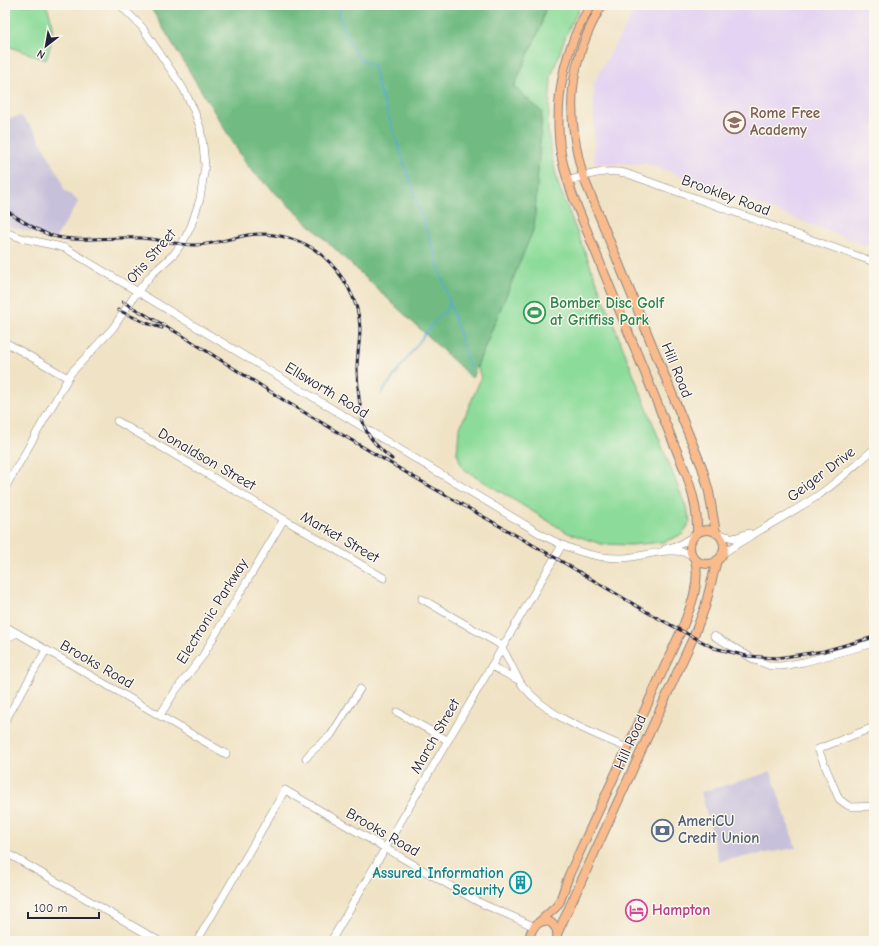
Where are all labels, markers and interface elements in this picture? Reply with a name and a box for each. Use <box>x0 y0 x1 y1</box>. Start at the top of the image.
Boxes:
north arrow <box>26 26 66 66</box>
text: N <box>35 47 48 62</box>
place label: Rome Free Academy <box>750 104 820 139</box>
school or university icon: Rome Free Academy <box>721 109 747 135</box>
street label: Brookley Road <box>679 171 773 219</box>
street label: Otis Street <box>123 225 180 287</box>
place label: Bomber Disc Golf at Griffiss Park <box>550 294 665 329</box>
sports icon: Bomber Disc Golf at Griffiss Park <box>521 299 547 325</box>
street label: Hill Road <box>658 340 696 400</box>
street label: Ellsworth Road <box>282 358 372 422</box>
street label: Donaldson Street <box>155 424 260 495</box>
street label: Geiger Drive <box>783 442 859 505</box>
street label: Market Street <box>298 507 383 567</box>
street label: Electronic Parkway <box>172 555 252 667</box>
street label: Brooks Road <box>57 636 137 692</box>
street label: March Street <box>406 695 464 777</box>
street label: Hill Road <box>610 712 650 772</box>
street label: Brooks Road <box>343 804 423 860</box>
place label: AmeriCU Credit Union <box>678 812 759 847</box>
bank icon: AmeriCU Credit Union <box>650 817 676 843</box>
place label: Assured Information Security <box>373 864 504 899</box>
building icon: Assured Information Security <box>507 869 533 895</box>
scale bar <box>28 894 99 920</box>
hotel icon: Hampton <box>623 897 649 923</box>
text: 100 m <box>34 901 67 915</box>
place label: Hampton <box>652 901 711 919</box>

